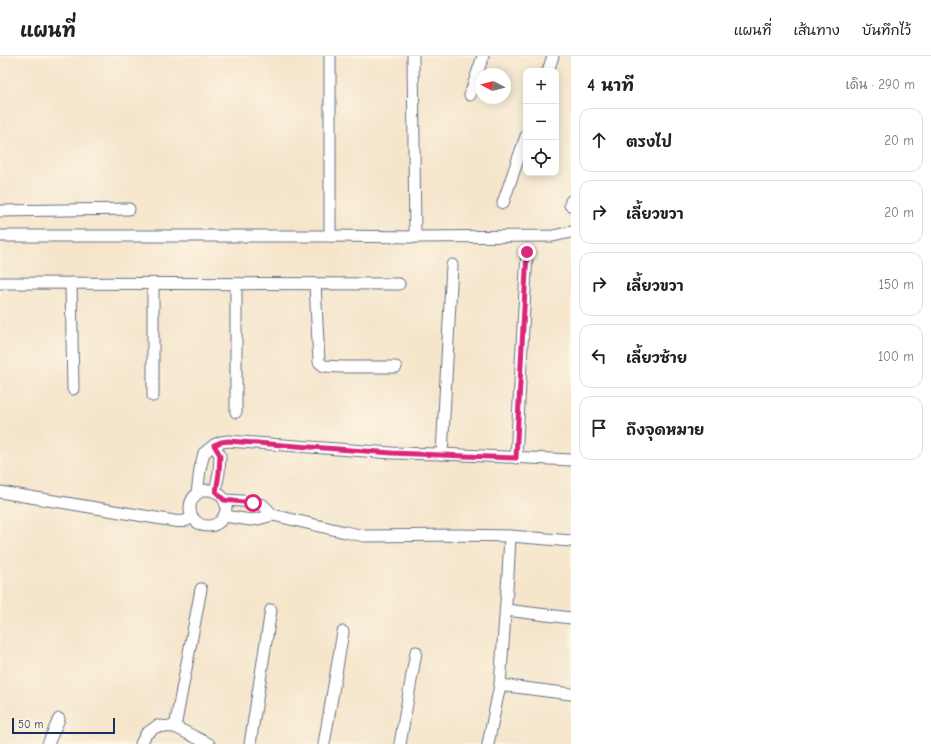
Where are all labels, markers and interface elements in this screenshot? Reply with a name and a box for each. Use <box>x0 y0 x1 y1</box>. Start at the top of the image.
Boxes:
text: แผนที่ <box>20 20 76 42</box>
text: แผนที่ <box>734 22 771 39</box>
text: เส้นทาง <box>793 22 840 39</box>
text: บันทึกไว้ <box>862 22 911 39</box>
north arrow <box>475 68 511 104</box>
map controls <box>523 68 559 176</box>
button: + <box>523 68 559 104</box>
text: 4 นาที <box>587 76 634 95</box>
text: เดิน · 290 m <box>846 77 915 92</box>
button: − <box>523 104 559 140</box>
icon: ahead <box>588 129 610 151</box>
text: ตรงไป <box>626 133 672 151</box>
text: 20 m <box>884 133 914 148</box>
button: locate <box>523 140 559 176</box>
icon: right <box>588 201 610 223</box>
text: เลี้ยวขวา <box>626 205 684 223</box>
text: 20 m <box>884 205 914 220</box>
route end <box>518 243 536 261</box>
icon: right <box>588 273 610 295</box>
text: เลี้ยวขวา <box>626 277 684 295</box>
text: 150 m <box>879 277 914 292</box>
icon: left <box>588 345 610 367</box>
text: เลี้ยวซ้าย <box>626 349 687 367</box>
text: 100 m <box>878 349 914 364</box>
icon: arrive <box>588 417 610 439</box>
text: ถึงจุดหมาย <box>626 421 704 439</box>
route start <box>244 494 262 512</box>
scale bar <box>12 716 115 735</box>
text: 50 m <box>18 718 43 731</box>

